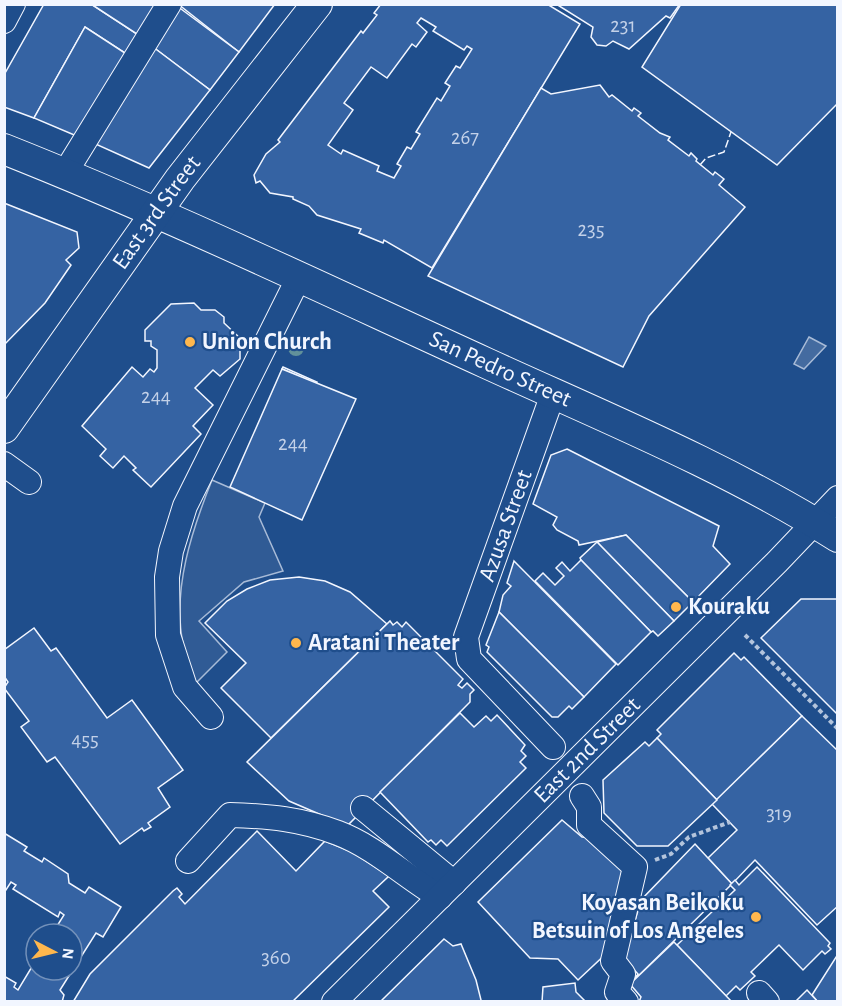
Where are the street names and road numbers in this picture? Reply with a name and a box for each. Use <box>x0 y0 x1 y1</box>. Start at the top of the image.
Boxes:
street label: East 3rd Street <box>108 151 206 274</box>
street label: San Pedro Street <box>426 327 575 412</box>
street label: Azusa Street <box>475 467 537 585</box>
street label: East 2nd Street <box>530 693 645 808</box>

